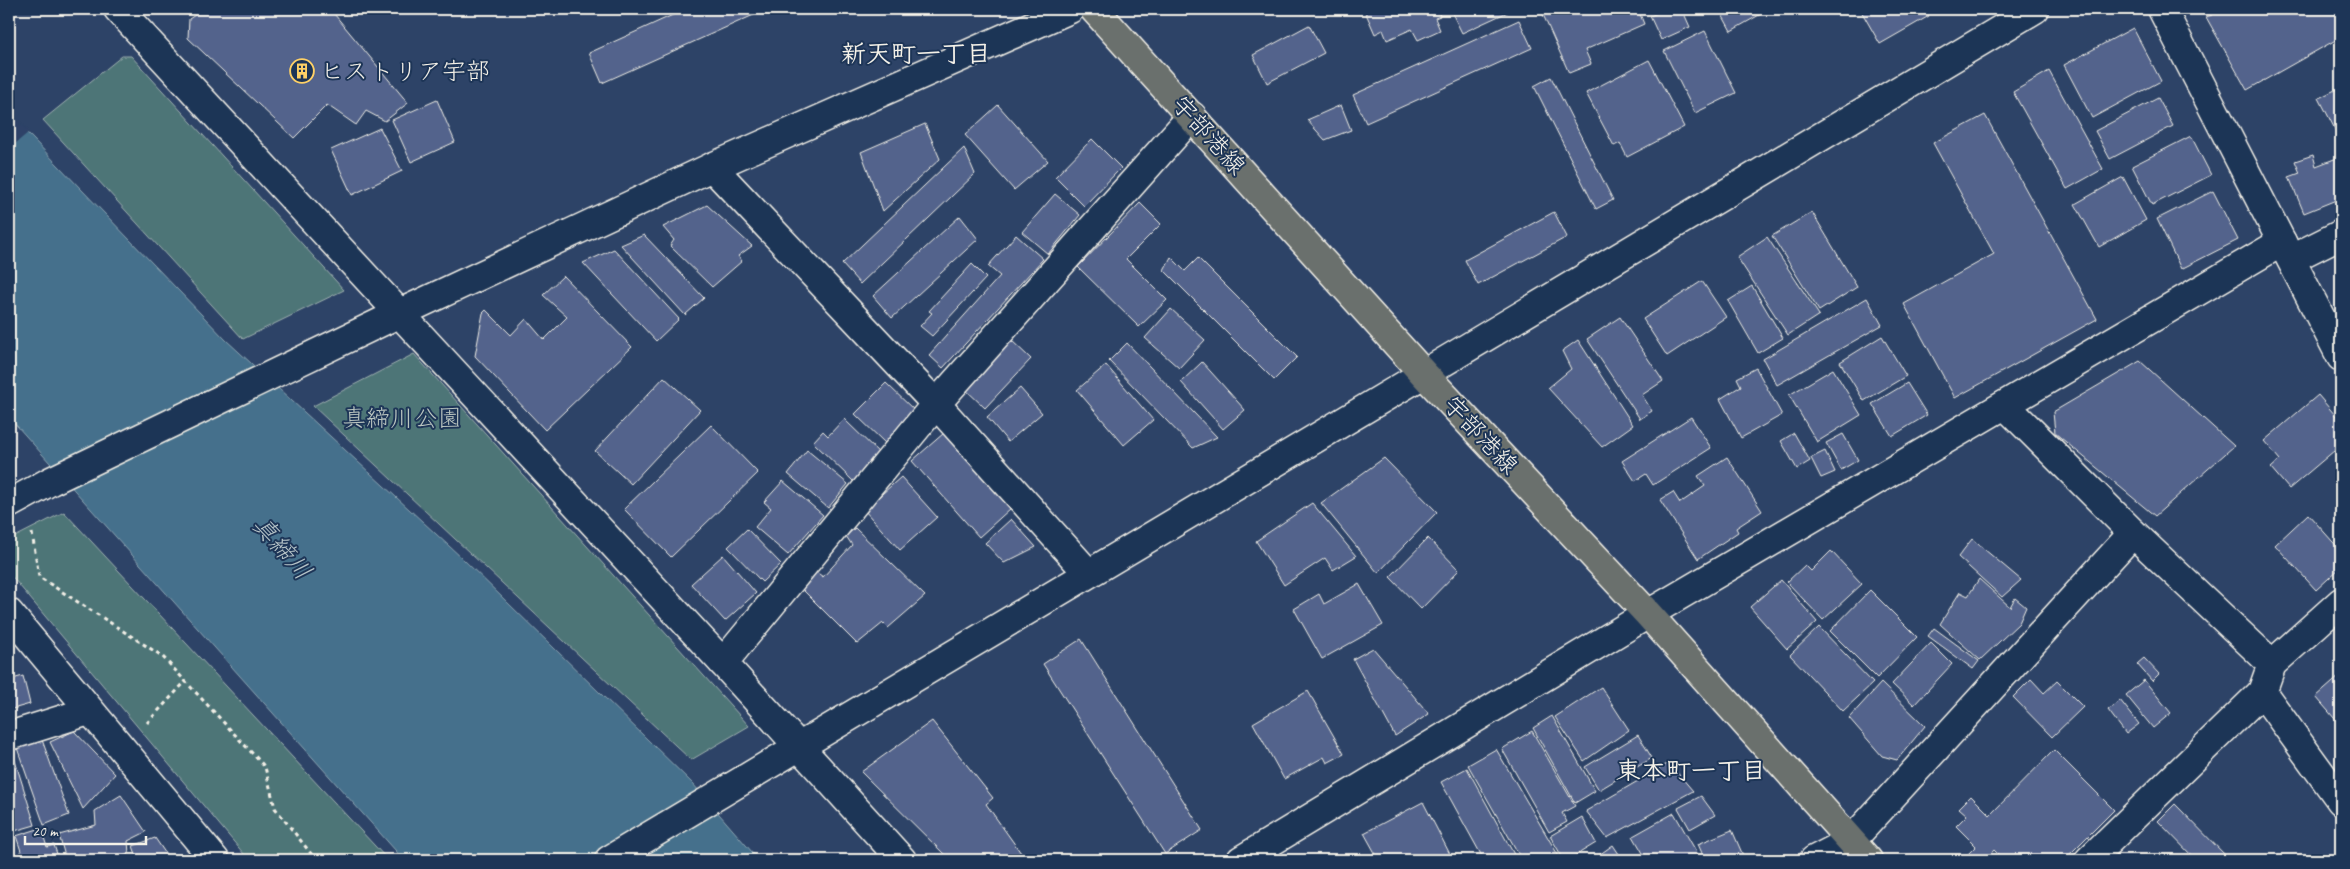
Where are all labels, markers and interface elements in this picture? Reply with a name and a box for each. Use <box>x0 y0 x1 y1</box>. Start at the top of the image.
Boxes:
district label: 新天町一丁目 <box>841 38 991 70</box>
place label: ヒストリア宇部 <box>320 56 490 86</box>
building icon: ヒストリア宇部 <box>289 58 315 84</box>
street label: 宇部港線 <box>1166 89 1252 181</box>
street label: 宇部港線 <box>1437 390 1525 480</box>
park label: 真締川公園 <box>342 403 462 433</box>
water label: 真締川 <box>245 509 319 587</box>
district label: 東本町一丁目 <box>1616 755 1766 787</box>
scale bar <box>25 814 146 846</box>
text: 20 m <box>32 822 59 841</box>

